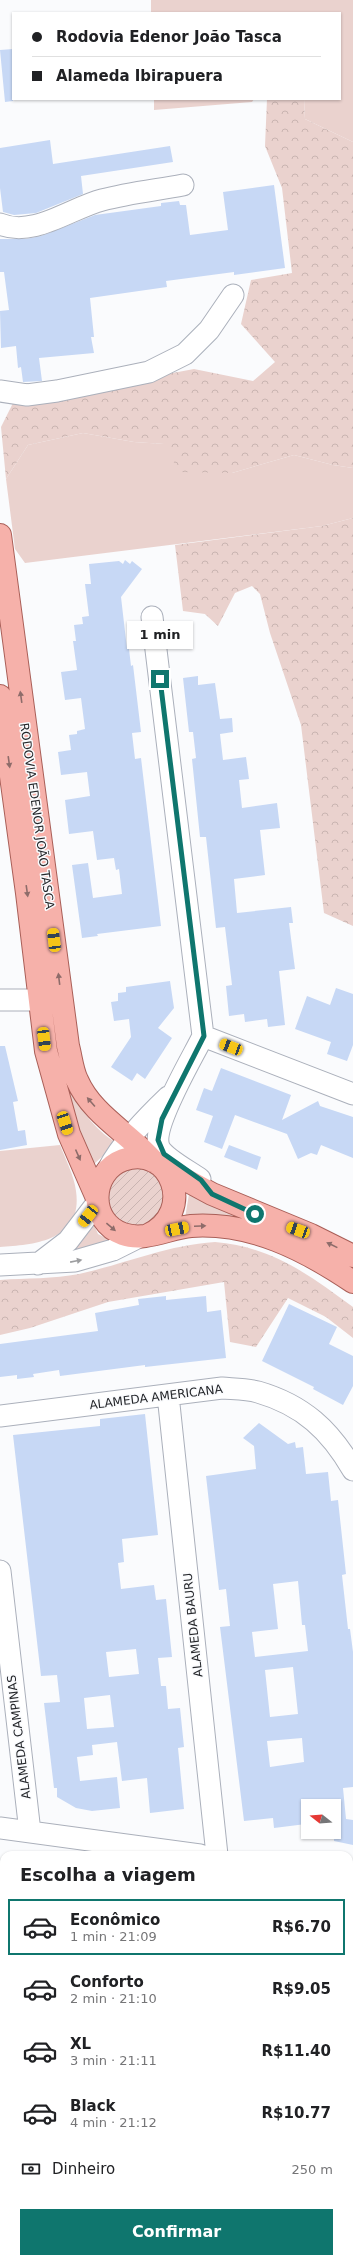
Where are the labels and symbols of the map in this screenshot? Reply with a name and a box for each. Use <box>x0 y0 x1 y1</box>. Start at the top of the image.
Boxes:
callout: 1 min <box>127 621 193 649</box>
route end <box>151 670 169 688</box>
one-way arrow <box>18 691 24 703</box>
street label: RODOVIA EDENOR JOÃO TASCA <box>17 722 58 911</box>
one-way arrow <box>6 756 12 768</box>
one-way arrow <box>24 885 30 897</box>
car <box>47 927 61 953</box>
one-way arrow <box>56 973 62 985</box>
car <box>37 1026 51 1052</box>
car <box>218 1037 244 1057</box>
one-way arrow <box>87 1097 96 1108</box>
car <box>56 1110 74 1136</box>
one-way arrow <box>75 1150 81 1161</box>
car <box>76 1203 100 1229</box>
route start <box>246 1205 264 1223</box>
car <box>285 1220 311 1240</box>
car <box>164 1221 190 1237</box>
one-way arrow <box>106 1222 116 1231</box>
one-way arrow <box>194 1223 207 1229</box>
one-way arrow <box>327 1242 338 1248</box>
one-way arrow <box>70 1257 82 1263</box>
street label: ALAMEDA AMERICANA <box>89 1382 224 1412</box>
street label: ALAMEDA BAURU <box>181 1572 205 1678</box>
street label: ALAMEDA CAMPINAS <box>4 1674 34 1800</box>
north arrow <box>301 1799 341 1839</box>

